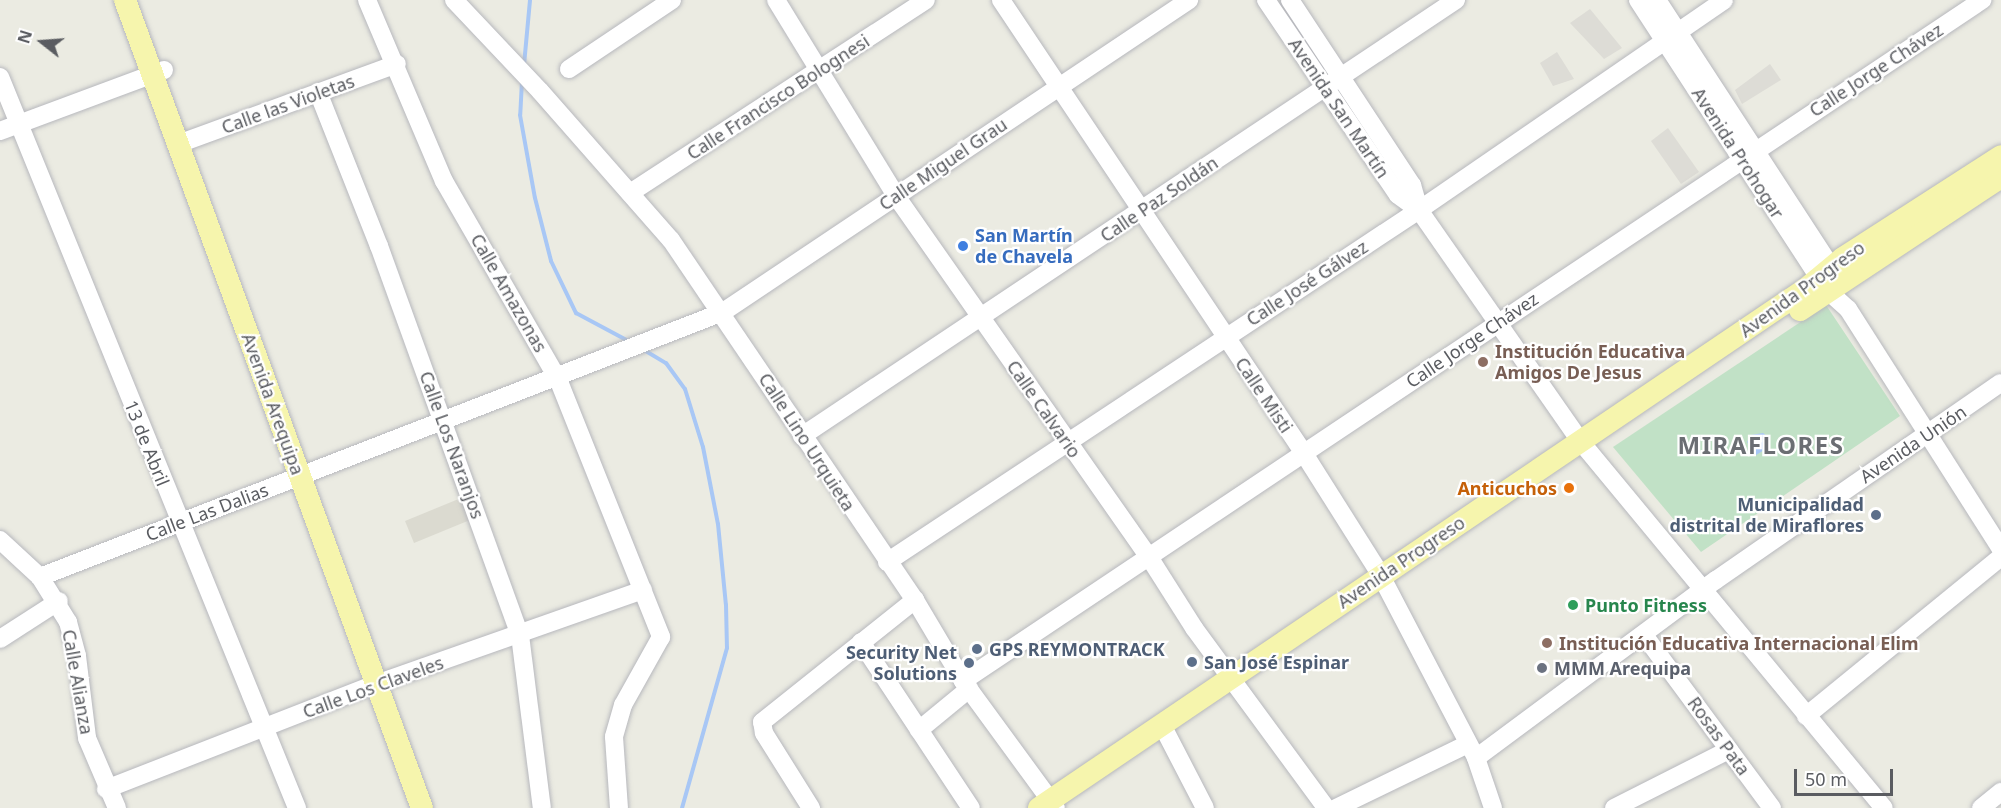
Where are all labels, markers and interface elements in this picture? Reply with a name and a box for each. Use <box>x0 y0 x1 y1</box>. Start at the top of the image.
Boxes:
north arrow <box>12 12 72 72</box>
street label: Calle Jorge Chávez <box>1805 19 1947 121</box>
text: N <box>12 27 37 46</box>
street label: Calle Francisco Bolognesi <box>683 30 873 164</box>
street label: Avenida San Martín <box>1284 34 1394 182</box>
street label: Calle las Violetas <box>219 70 357 138</box>
street label: Avenida Prohogar <box>1688 83 1788 223</box>
street label: Calle Miguel Grau <box>875 113 1011 215</box>
street label: Calle Paz Soldán <box>1096 152 1222 246</box>
place label: San Martín de Chavela <box>975 225 1073 268</box>
street label: Calle Amazonas <box>466 230 552 356</box>
street label: Calle José Gálvez <box>1242 236 1372 330</box>
street label: Avenida Progreso <box>1735 236 1869 342</box>
marker: San Martín de Chavela <box>956 239 970 253</box>
street label: Calle Jorge Chávez <box>1402 288 1542 392</box>
street label: Avenida Arequipa <box>237 330 309 478</box>
place label: Institución Educativa Amigos De Jesus <box>1495 341 1685 384</box>
street label: Calle Misti <box>1231 353 1297 437</box>
marker: Institución Educativa Amigos De Jesus <box>1476 355 1490 369</box>
street label: Calle Calvario <box>1002 356 1086 462</box>
street label: Calle Los Naranjos <box>415 368 489 522</box>
street label: Calle Lino Urquieta <box>754 369 860 515</box>
street label: 13 de Abril <box>120 397 174 489</box>
street label: Avenida Unión <box>1856 401 1970 487</box>
district label: MIRAFLORES <box>1678 431 1844 459</box>
place label: Anticuchos <box>1457 477 1557 499</box>
street label: Calle Las Dalias <box>143 479 271 545</box>
marker: Anticuchos <box>1562 481 1576 495</box>
place label: Municipalidad distrital de Miraflores <box>1670 494 1864 536</box>
marker: Municipalidad distrital de Miraflores <box>1869 508 1883 522</box>
street label: Avenida Progreso <box>1333 511 1469 613</box>
place label: Punto Fitness <box>1585 594 1707 616</box>
marker: Punto Fitness <box>1566 598 1580 612</box>
street label: Calle Alianza <box>58 628 98 736</box>
place label: Institución Educativa Internacional Elim <box>1559 632 1919 654</box>
marker: Institución Educativa Internacional Elim <box>1540 636 1554 650</box>
place label: GPS REYMONTRACK <box>989 638 1165 660</box>
place label: Security Net Solutions <box>846 642 957 684</box>
marker: GPS REYMONTRACK <box>970 642 984 656</box>
place label: San José Espinar <box>1204 651 1349 673</box>
street label: Calle Los Claveles <box>300 652 446 722</box>
marker: San José Espinar <box>1185 655 1199 669</box>
marker: Security Net Solutions <box>962 656 976 670</box>
place label: MMM Arequipa <box>1554 657 1691 679</box>
marker: MMM Arequipa <box>1535 661 1549 675</box>
street label: Rosas Pata <box>1683 693 1755 779</box>
scale bar <box>1797 757 1896 795</box>
text: 50 m <box>1805 767 1847 791</box>

